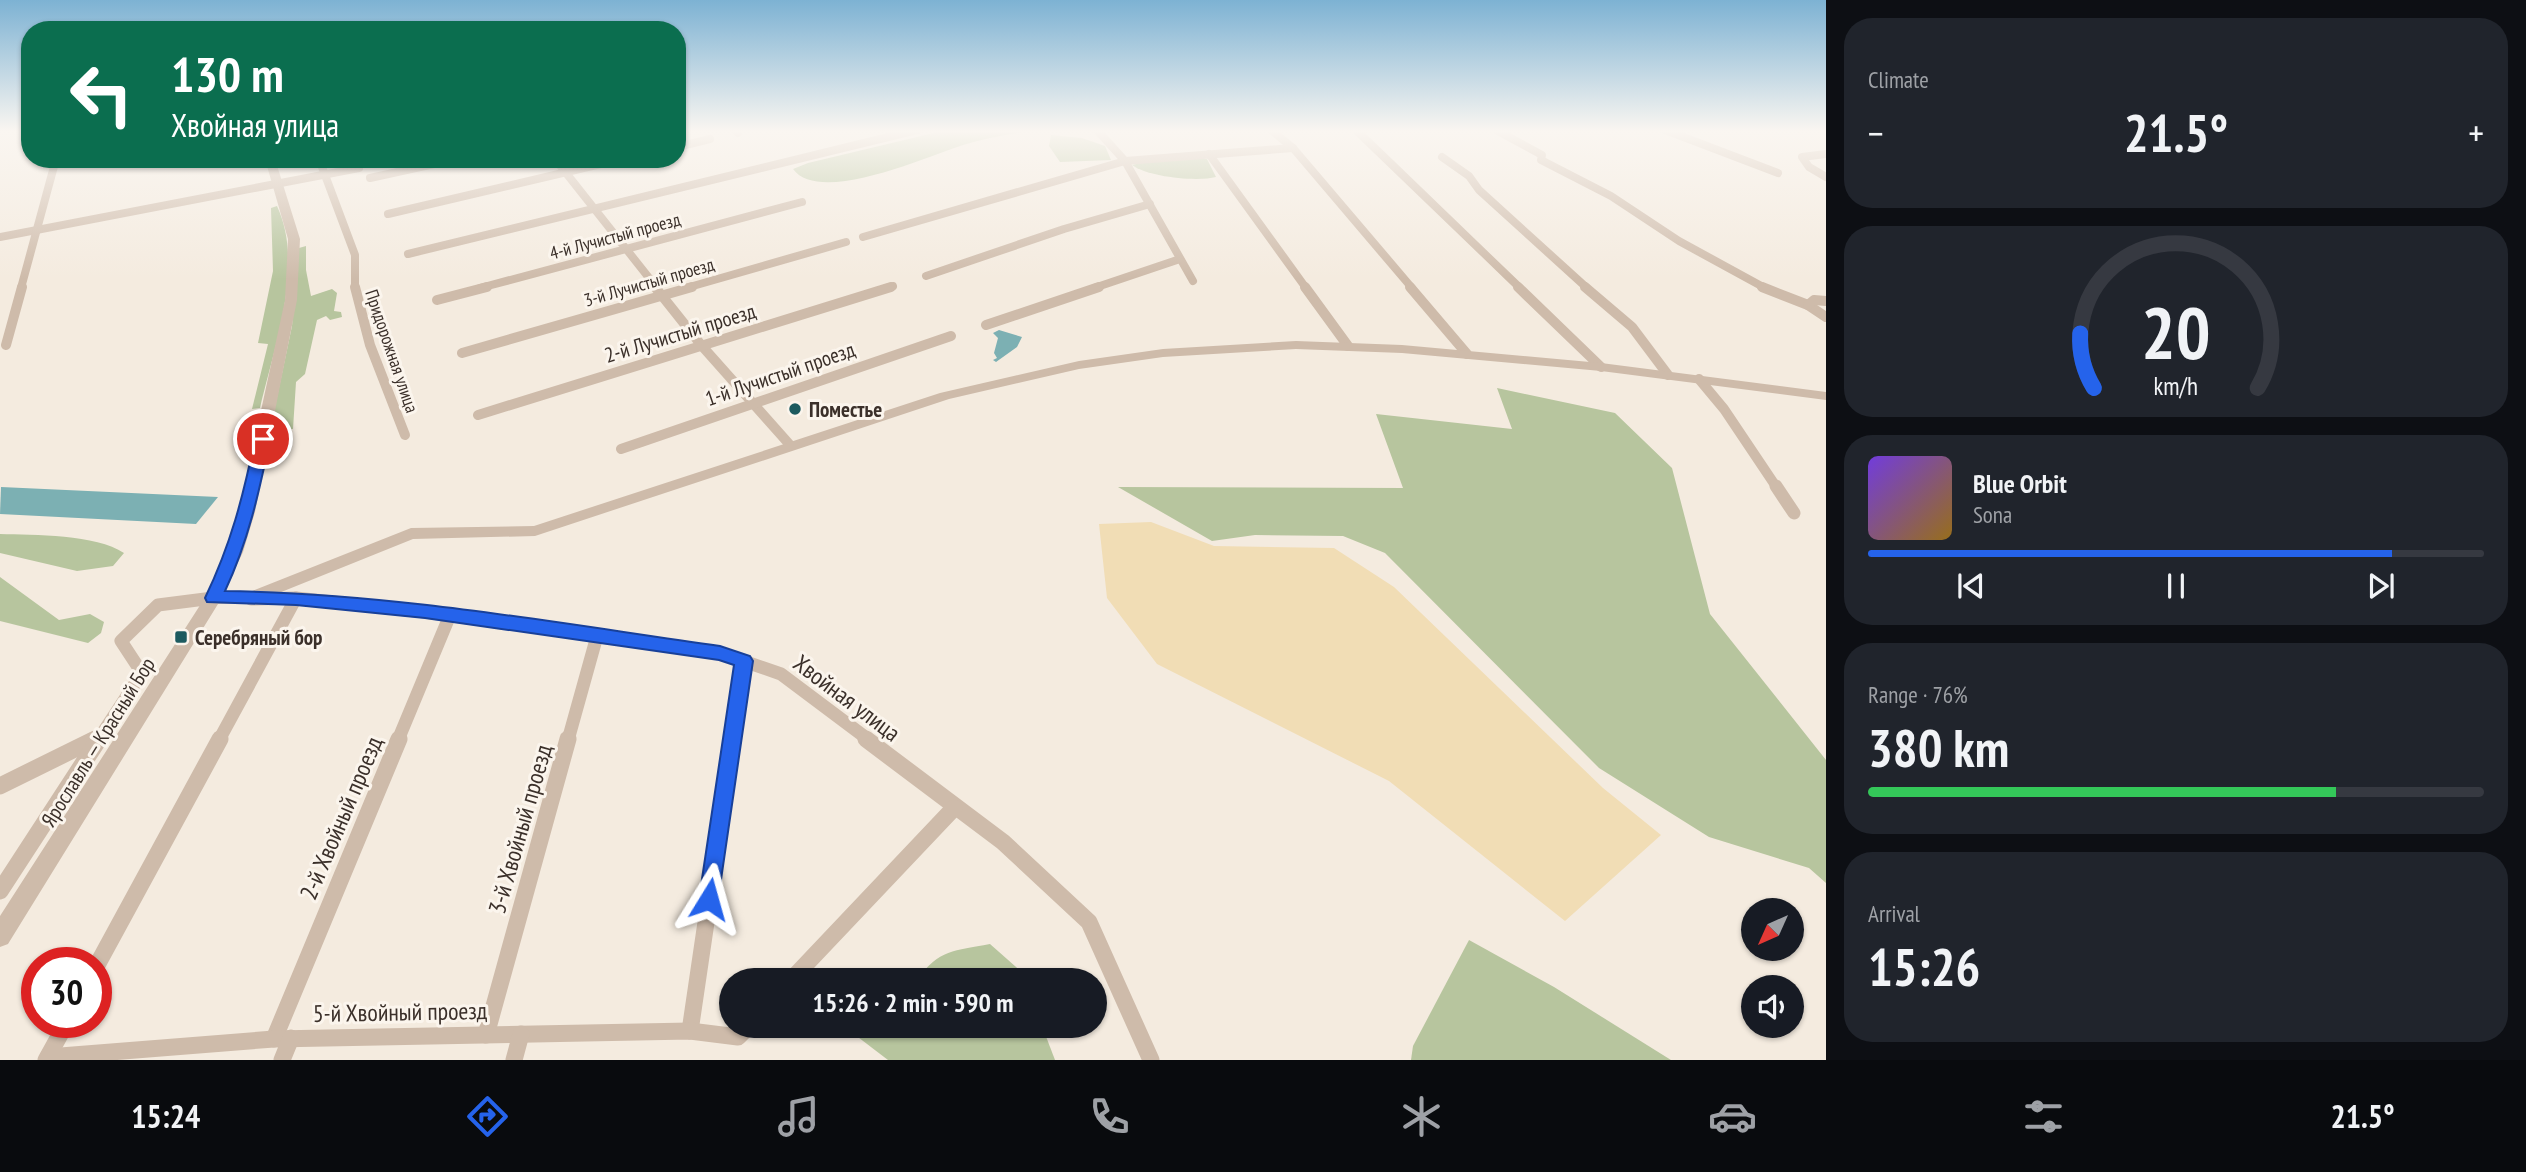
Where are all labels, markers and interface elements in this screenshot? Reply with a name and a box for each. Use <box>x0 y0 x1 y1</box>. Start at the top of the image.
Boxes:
text: 130 m <box>171 42 284 106</box>
icon: left <box>56 49 147 140</box>
text: Climate <box>1868 65 1929 94</box>
text: 21.5° <box>2124 99 2228 166</box>
text: Хвойная улица <box>171 104 339 146</box>
text: − <box>1868 108 1884 157</box>
text: + <box>2468 108 2484 157</box>
street label: 4-й Лучистый проезд <box>547 207 683 264</box>
street label: 3-й Лучистый проезд <box>581 252 717 312</box>
text: 20 <box>2141 284 2211 378</box>
street label: Придорожная улица <box>360 286 424 416</box>
street label: 2-й Лучистый проезд <box>601 297 759 369</box>
street label: 1-й Лучистый проезд <box>702 336 858 412</box>
text: km/h <box>2154 369 2198 401</box>
place label: Поместье <box>809 396 882 423</box>
marker: Поместье <box>787 401 803 417</box>
pin <box>233 409 293 469</box>
icon: arrive <box>244 420 282 458</box>
text: Blue Orbit <box>1973 467 2067 500</box>
text: Sona <box>1973 500 2012 529</box>
icon: previous <box>1952 567 1990 605</box>
icon: pause <box>2157 567 2195 605</box>
icon: next <box>2362 567 2400 605</box>
place label: Серебряный бор <box>195 624 323 651</box>
marker: Серебряный бор <box>173 629 189 645</box>
street label: Хвойная улица <box>787 648 907 748</box>
street label: Ярославль — Красный Бор <box>35 652 161 832</box>
text: Range · 76% <box>1868 680 1968 709</box>
text: 380 km <box>1868 714 2009 781</box>
street label: 2-й Хвойный проезд <box>293 731 390 904</box>
street label: 3-й Хвойный проезд <box>481 740 559 917</box>
position arrow <box>672 862 746 936</box>
north arrow <box>1741 898 1804 961</box>
map controls <box>1741 898 1804 1038</box>
text: Arrival <box>1868 899 1920 928</box>
text: 15:26 <box>1868 933 1980 1000</box>
speed limit sign: 30 <box>21 947 112 1038</box>
button: sound <box>1741 975 1804 1038</box>
text: 15:26 · 2 min · 590 m <box>813 986 1013 1019</box>
street label: 5-й Хвойный проезд <box>313 995 488 1029</box>
icon: directions <box>463 1092 512 1141</box>
icon: music <box>774 1092 823 1141</box>
icon: phone <box>1085 1092 1134 1141</box>
icon: climate <box>1397 1092 1446 1141</box>
icon: car <box>1708 1092 1757 1141</box>
icon: filters <box>2019 1092 2068 1141</box>
text: 15:24 <box>131 1095 200 1137</box>
text: 21.5° <box>2330 1095 2395 1137</box>

